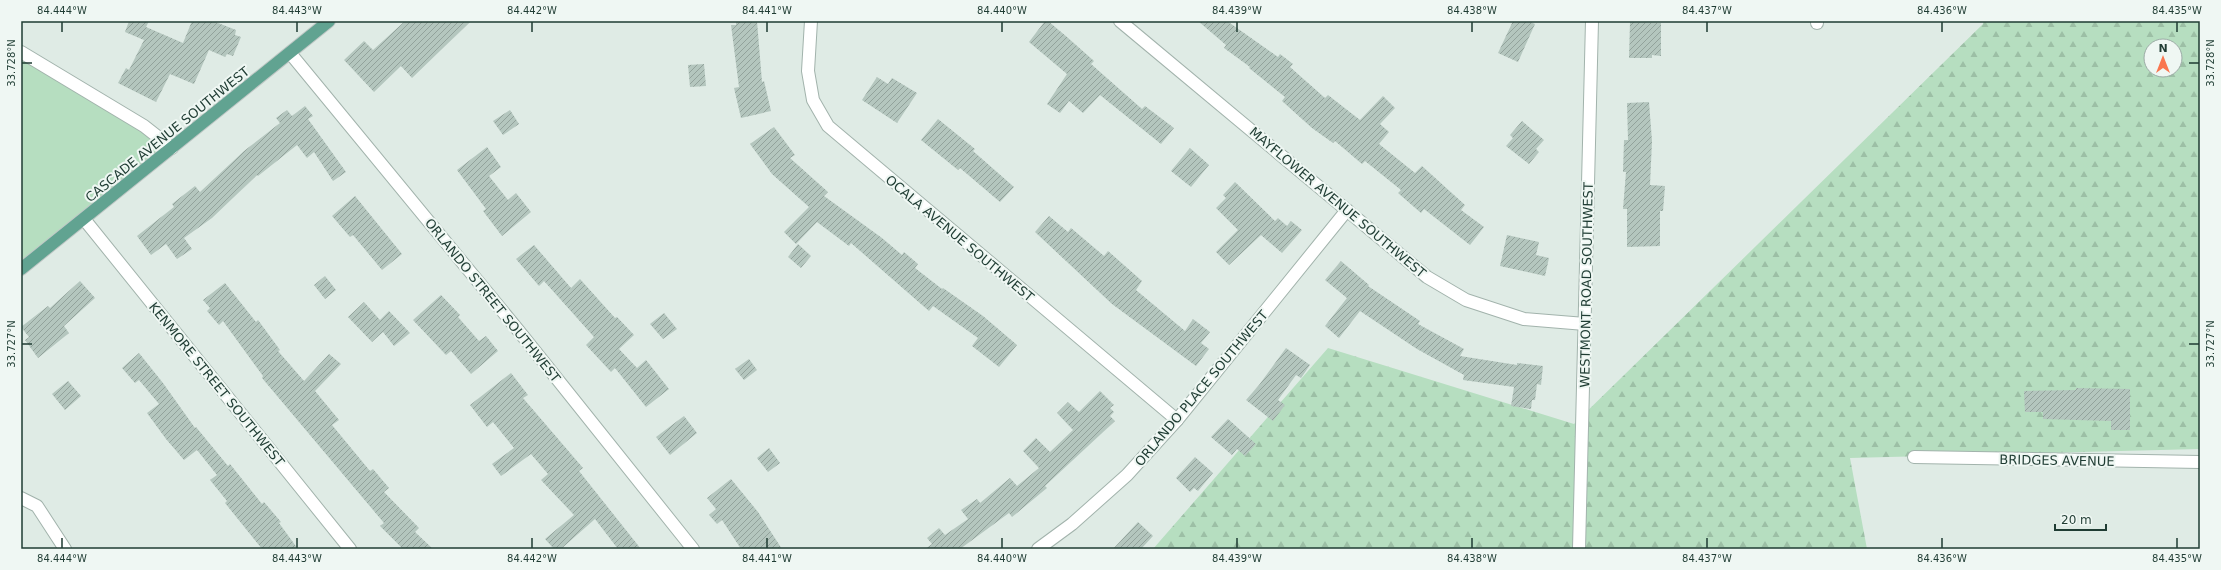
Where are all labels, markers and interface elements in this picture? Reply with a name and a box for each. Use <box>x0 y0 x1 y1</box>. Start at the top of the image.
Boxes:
text: 84.444°W <box>37 5 87 16</box>
text: 84.443°W <box>272 5 322 16</box>
text: 84.442°W <box>507 5 557 16</box>
text: 84.441°W <box>742 5 792 16</box>
text: 84.440°W <box>977 5 1027 16</box>
text: 84.439°W <box>1212 5 1262 16</box>
text: 84.438°W <box>1447 5 1497 16</box>
text: 84.437°W <box>1682 5 1732 16</box>
text: 84.436°W <box>1917 5 1967 16</box>
text: 84.435°W <box>2152 5 2202 16</box>
north arrow <box>2143 38 2183 78</box>
text: 33.728°N <box>6 39 17 87</box>
text: 33.728°N <box>2205 39 2216 87</box>
text: N <box>2158 42 2168 55</box>
street label: CASCADE AVENUE SOUTHWEST <box>82 64 252 205</box>
street label: MAYFLOWER AVENUE SOUTHWEST <box>1246 124 1429 281</box>
street label: OCALA AVENUE SOUTHWEST <box>883 172 1037 305</box>
street label: WESTMONT ROAD SOUTHWEST <box>1577 182 1596 388</box>
street label: ORLANDO STREET SOUTHWEST <box>422 215 563 385</box>
street label: KENMORE STREET SOUTHWEST <box>146 300 287 469</box>
street label: ORLANDO PLACE SOUTHWEST <box>1132 308 1271 469</box>
text: 33.727°N <box>6 320 17 368</box>
text: 33.727°N <box>2205 320 2216 368</box>
street label: BRIDGES AVENUE <box>1999 452 2115 469</box>
scale bar <box>2055 506 2106 532</box>
text: 20 m <box>2061 513 2092 527</box>
text: 84.444°W <box>37 553 87 564</box>
text: 84.443°W <box>272 553 322 564</box>
text: 84.442°W <box>507 553 557 564</box>
text: 84.441°W <box>742 553 792 564</box>
text: 84.440°W <box>977 553 1027 564</box>
text: 84.439°W <box>1212 553 1262 564</box>
text: 84.438°W <box>1447 553 1497 564</box>
text: 84.437°W <box>1682 553 1732 564</box>
text: 84.436°W <box>1917 553 1967 564</box>
text: 84.435°W <box>2152 553 2202 564</box>

